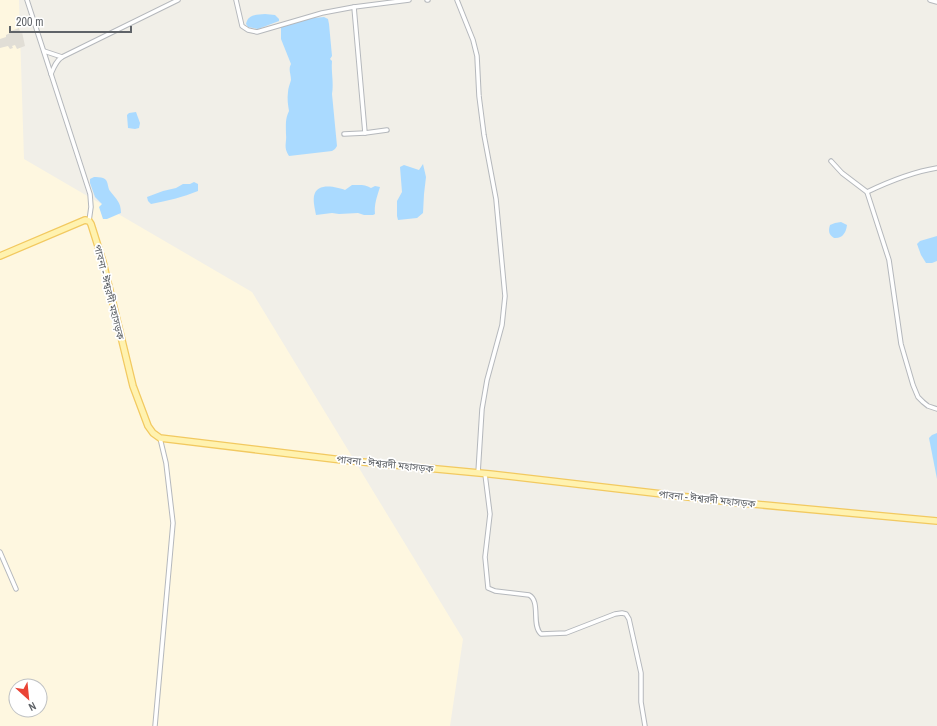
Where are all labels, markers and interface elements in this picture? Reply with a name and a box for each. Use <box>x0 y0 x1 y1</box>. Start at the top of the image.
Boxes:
scale bar <box>10 8 131 34</box>
text: 200 m <box>16 14 43 30</box>
street label: পাবনা - ঈশ্বরদী মহাসড়ক <box>91 243 127 342</box>
street label: পাবনা - ঈশ্বরদী মহাসড়ক <box>336 452 435 476</box>
street label: পাবনা - ঈশ্বরদী মহাসড়ক <box>658 487 757 511</box>
north arrow <box>8 678 48 718</box>
text: N <box>26 699 39 715</box>

